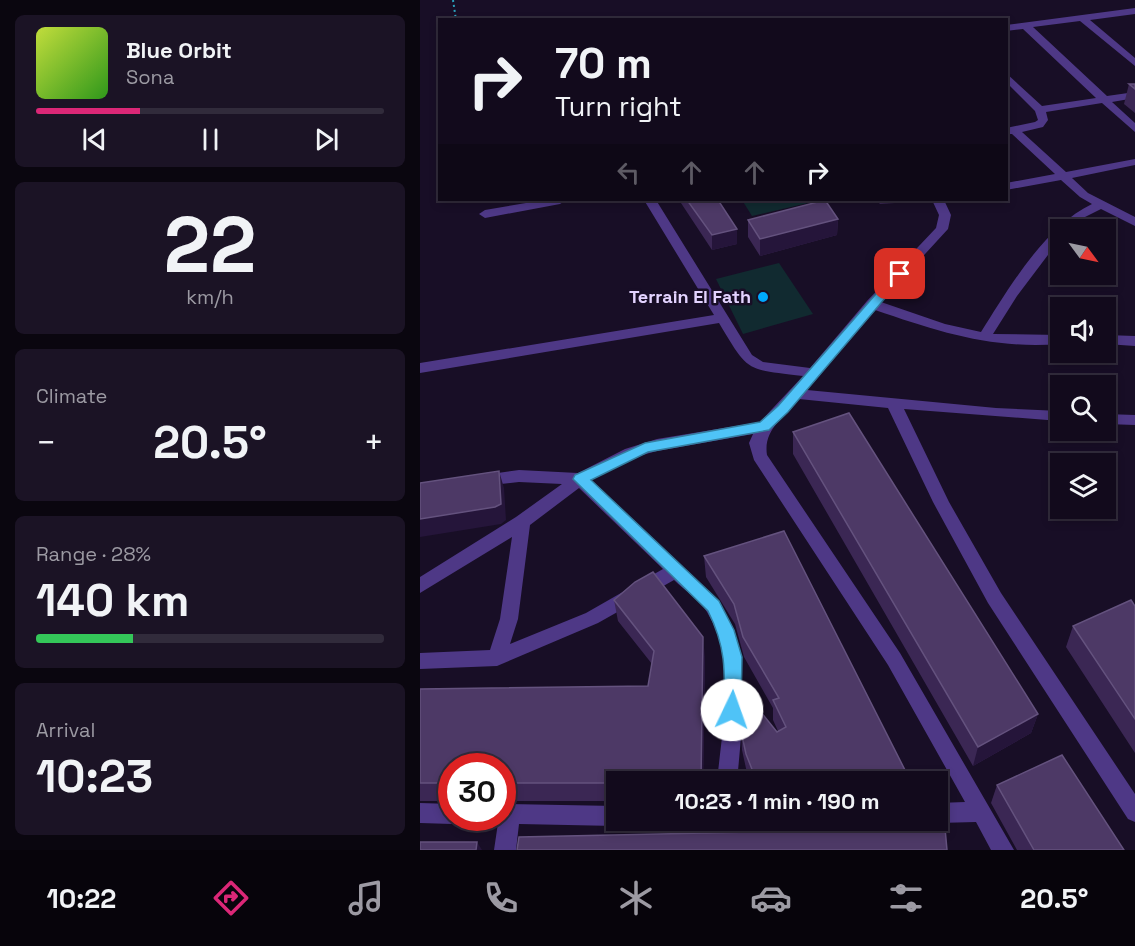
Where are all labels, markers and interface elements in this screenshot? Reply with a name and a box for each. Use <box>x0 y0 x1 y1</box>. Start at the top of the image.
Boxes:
text: Blue Orbit <box>126 36 232 64</box>
text: 70 m <box>555 37 652 90</box>
icon: right <box>456 42 534 120</box>
text: Sona <box>126 64 174 90</box>
text: Turn right <box>555 89 682 124</box>
icon: previous <box>78 123 111 156</box>
icon: pause <box>194 123 227 156</box>
icon: next <box>310 123 343 156</box>
icon: left <box>612 156 645 189</box>
icon: ahead <box>675 156 708 189</box>
icon: ahead <box>738 156 771 189</box>
icon: right <box>801 156 834 189</box>
text: 22 <box>164 195 256 295</box>
north arrow <box>1050 219 1116 285</box>
map controls <box>1050 219 1116 519</box>
pin <box>874 248 925 299</box>
icon: arrive <box>883 257 916 290</box>
text: km/h <box>186 284 234 310</box>
place label: Terrain El Fath <box>629 285 751 308</box>
marker: Terrain El Fath <box>756 290 770 304</box>
button: sound <box>1050 297 1116 363</box>
button: search <box>1050 375 1116 441</box>
text: Climate <box>36 383 107 409</box>
text: 20.5° <box>153 414 267 471</box>
text: − <box>36 422 56 464</box>
text: + <box>364 422 384 464</box>
button: layers <box>1050 453 1116 519</box>
text: Range · 28% <box>36 541 151 567</box>
text: 140 km <box>36 572 189 629</box>
position arrow <box>700 678 764 742</box>
text: Arrival <box>36 717 95 743</box>
text: 10:23 <box>36 748 153 805</box>
speed limit sign: 30 <box>438 753 516 831</box>
text: 10:23 · 1 min · 190 m <box>674 787 880 815</box>
icon: directions <box>210 877 252 919</box>
icon: music <box>345 877 387 919</box>
icon: phone <box>480 877 522 919</box>
icon: climate <box>615 877 657 919</box>
icon: car <box>750 877 792 919</box>
icon: filters <box>885 877 927 919</box>
text: 10:22 <box>47 881 116 916</box>
text: 20.5° <box>1020 881 1088 916</box>

